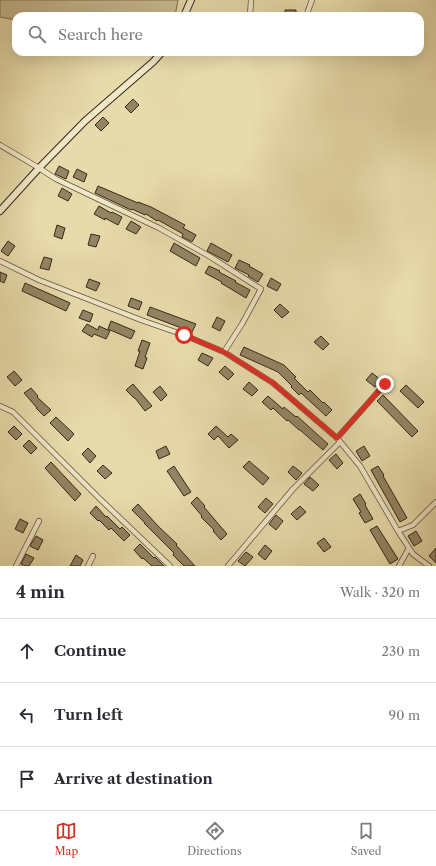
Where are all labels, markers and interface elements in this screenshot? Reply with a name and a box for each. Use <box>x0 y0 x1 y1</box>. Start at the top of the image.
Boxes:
search box <box>12 12 424 56</box>
icon: search <box>26 23 48 45</box>
text: Search here <box>58 25 143 44</box>
route start <box>175 326 193 344</box>
route end <box>376 375 394 393</box>
text: 4 min <box>16 582 65 602</box>
text: Walk · 320 m <box>340 584 420 600</box>
icon: ahead <box>16 640 38 662</box>
text: Continue <box>54 641 126 660</box>
text: 230 m <box>382 643 420 659</box>
icon: left <box>16 704 38 726</box>
text: Turn left <box>54 705 123 724</box>
text: 90 m <box>389 707 420 723</box>
icon: arrive <box>16 768 38 790</box>
text: Arrive at destination <box>54 769 213 788</box>
tab: Map <box>55 820 78 858</box>
tab: Directions <box>187 820 242 858</box>
tab: Saved <box>351 820 381 858</box>

